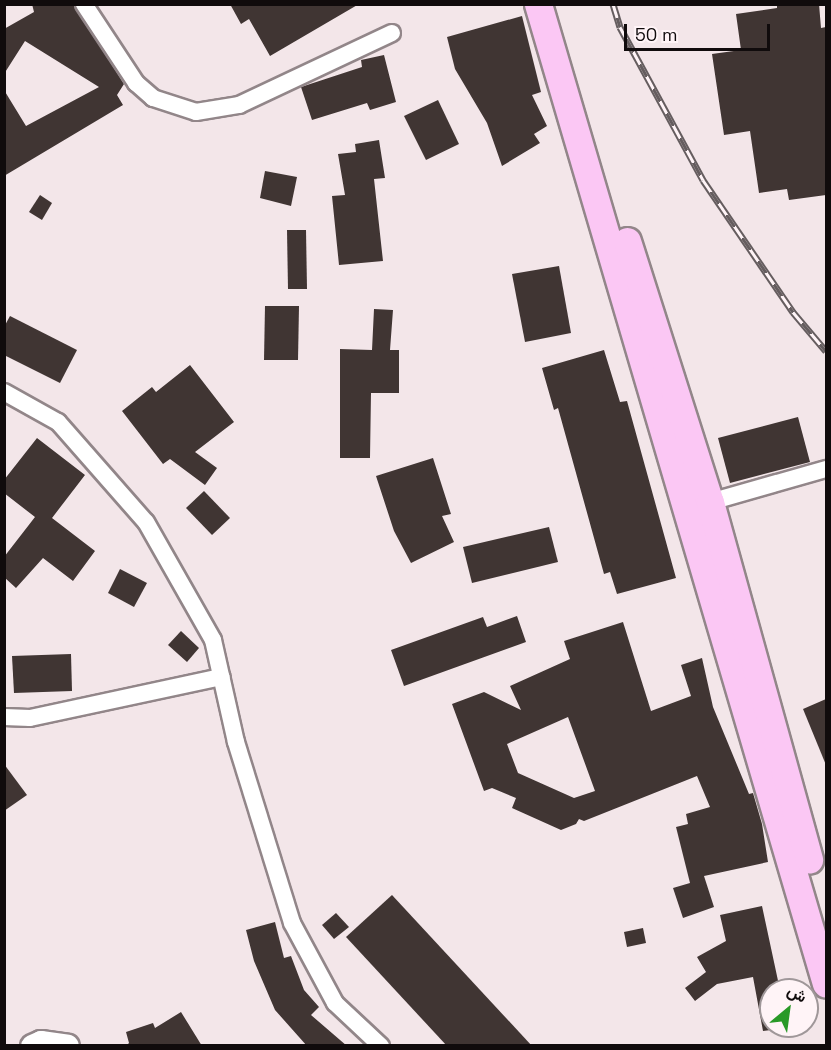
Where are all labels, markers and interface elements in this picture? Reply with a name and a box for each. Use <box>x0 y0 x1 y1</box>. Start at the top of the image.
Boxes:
scale bar <box>627 12 772 50</box>
text: 50 m <box>635 23 677 46</box>
north arrow <box>759 978 819 1038</box>
text: ش <box>783 980 810 1007</box>

